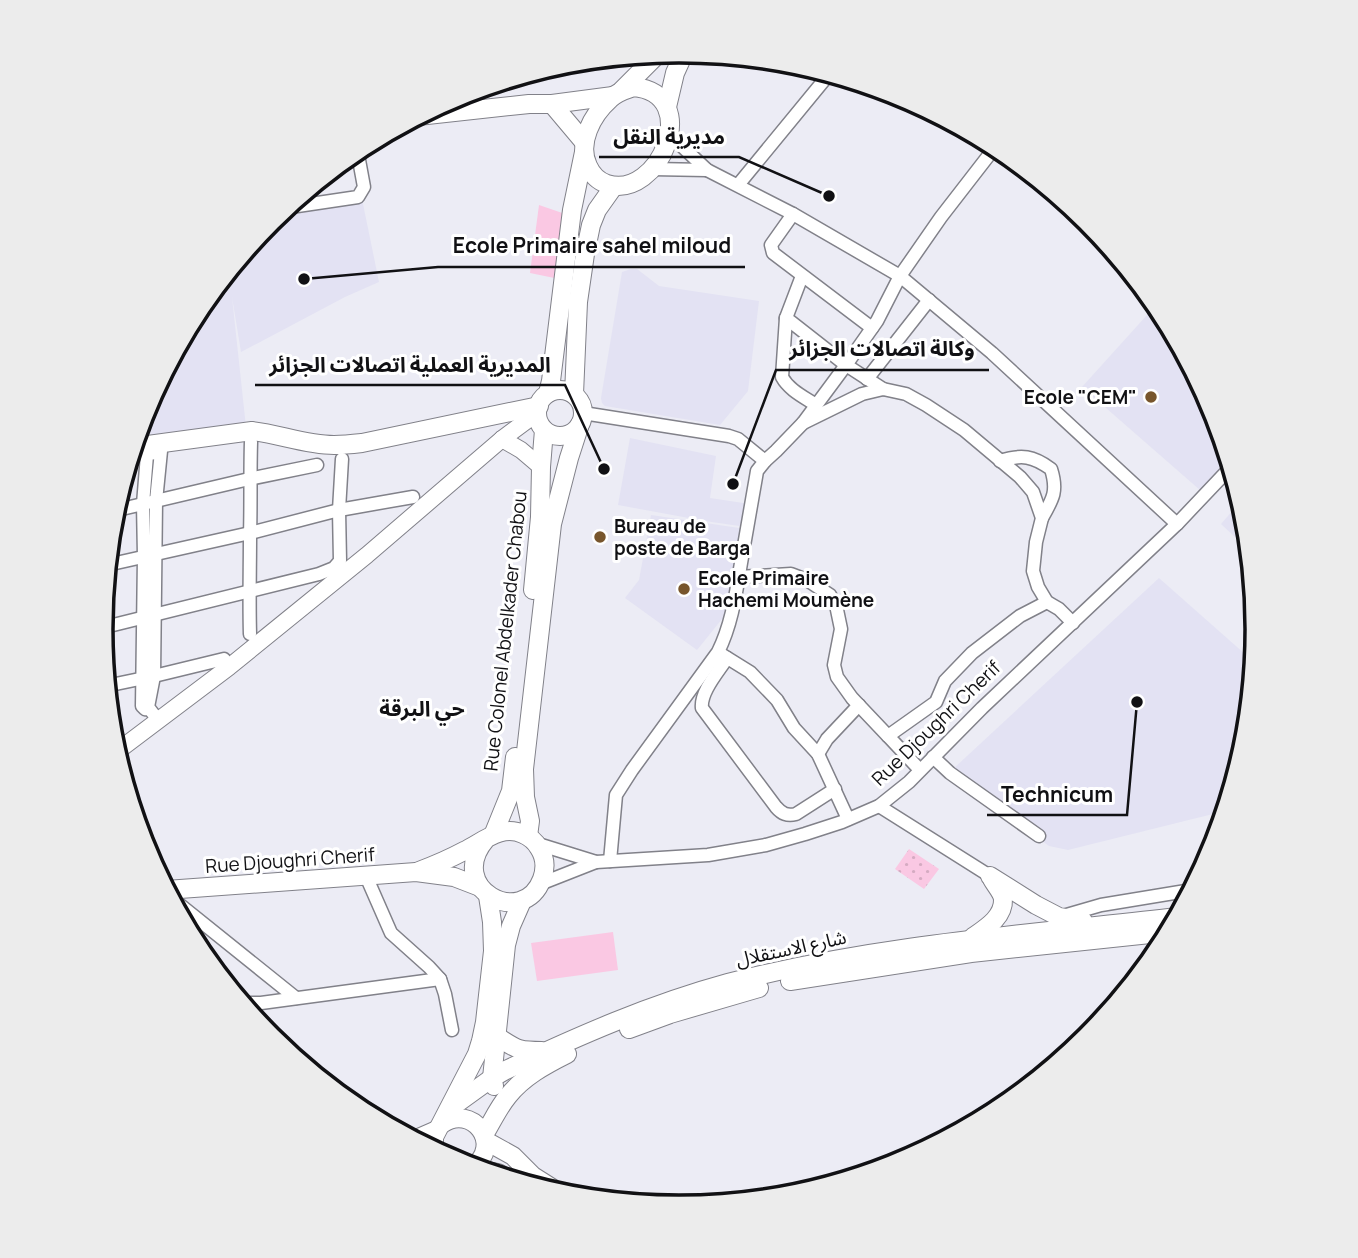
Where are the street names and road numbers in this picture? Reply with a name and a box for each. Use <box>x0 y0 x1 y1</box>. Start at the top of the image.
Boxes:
street label: Rue Colonel Abdelkader Chabou <box>477 490 533 772</box>
street label: Rue Djoughri Cherif <box>866 654 1006 791</box>
street label: Rue Djoughri Cherif <box>204 841 376 879</box>
street label: شارع الاستقلال <box>733 924 849 973</box>

